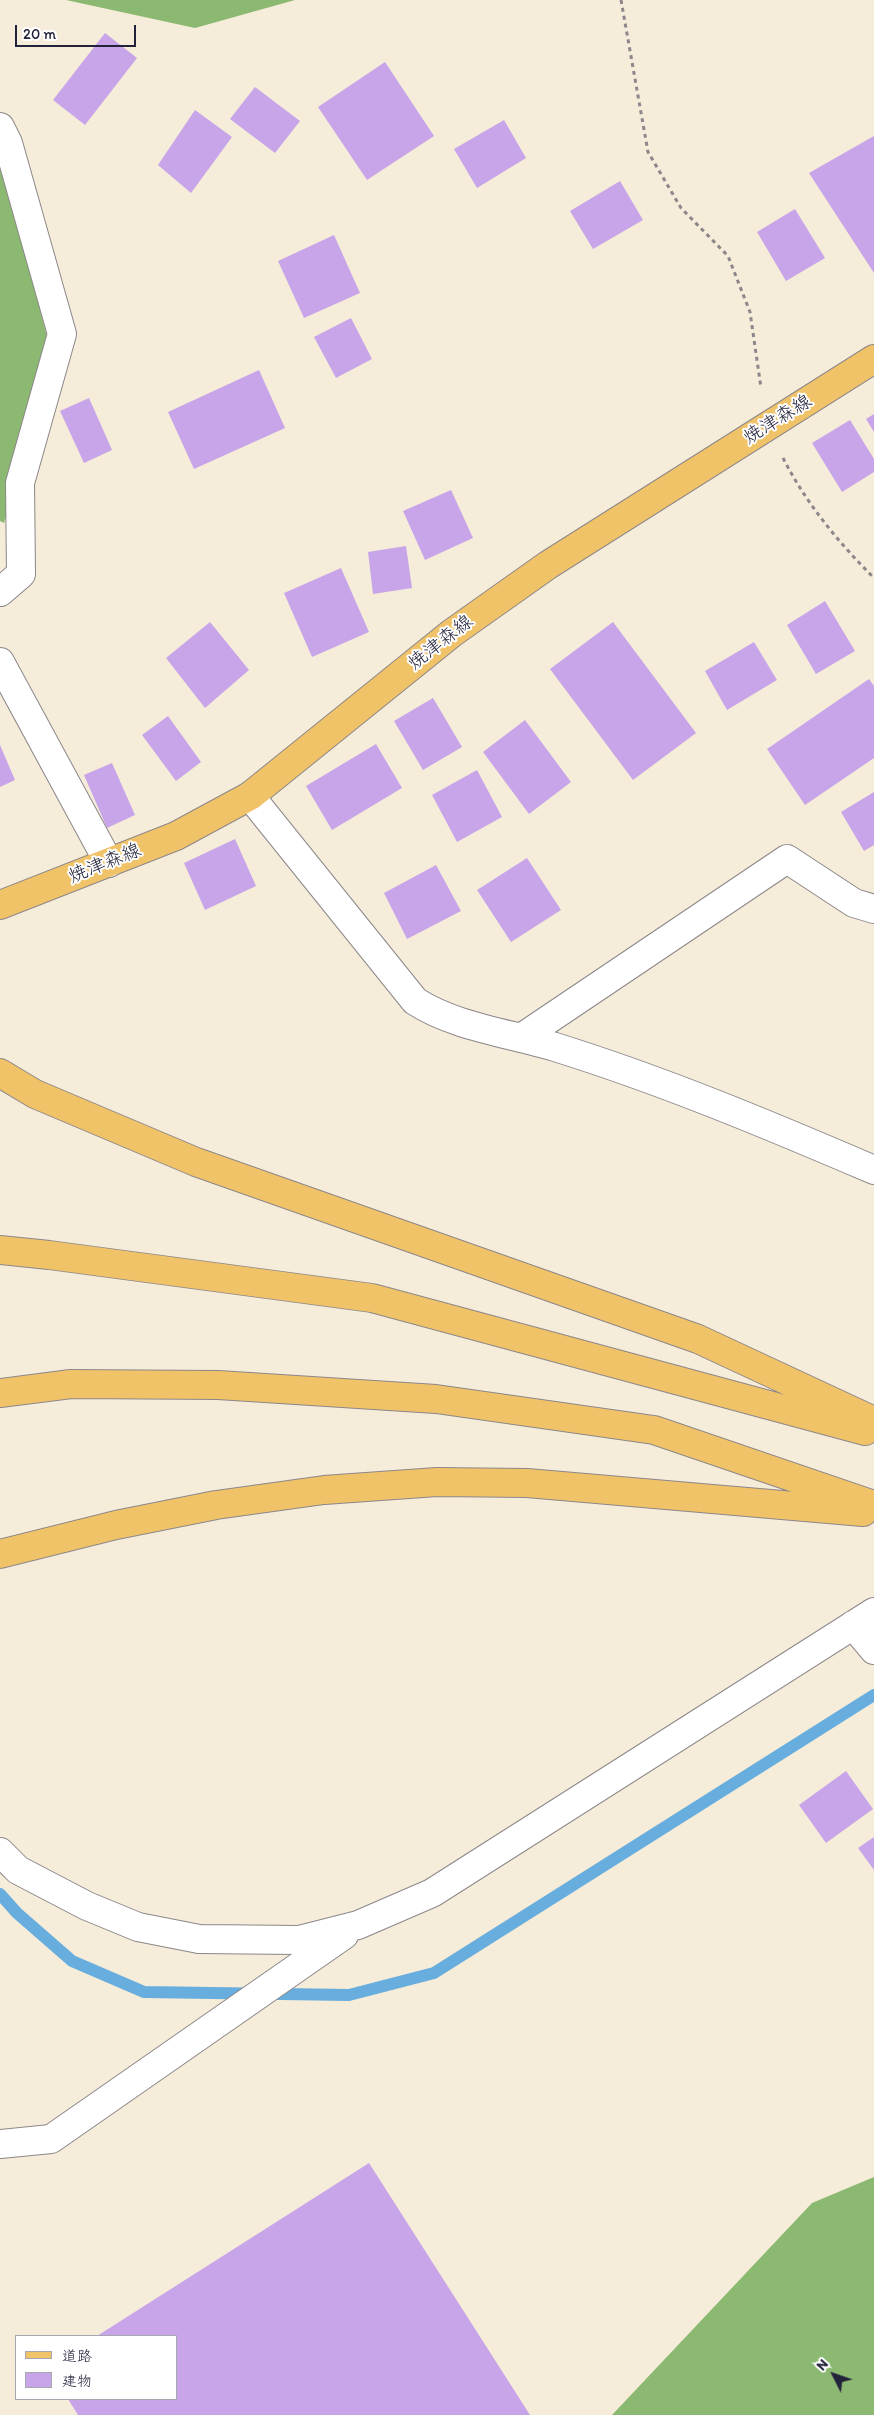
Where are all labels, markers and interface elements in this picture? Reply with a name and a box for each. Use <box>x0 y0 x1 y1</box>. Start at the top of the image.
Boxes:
scale bar <box>18 15 139 47</box>
text: 20 m <box>23 25 56 43</box>
street label: 焼津森線 <box>740 390 816 450</box>
street label: 焼津森線 <box>404 611 478 675</box>
street label: 焼津森線 <box>65 839 145 889</box>
legend <box>15 2335 178 2400</box>
text: 道路 <box>62 2347 92 2365</box>
north arrow <box>809 2350 859 2400</box>
text: N <box>813 2356 832 2374</box>
text: 建物 <box>62 2372 92 2390</box>

